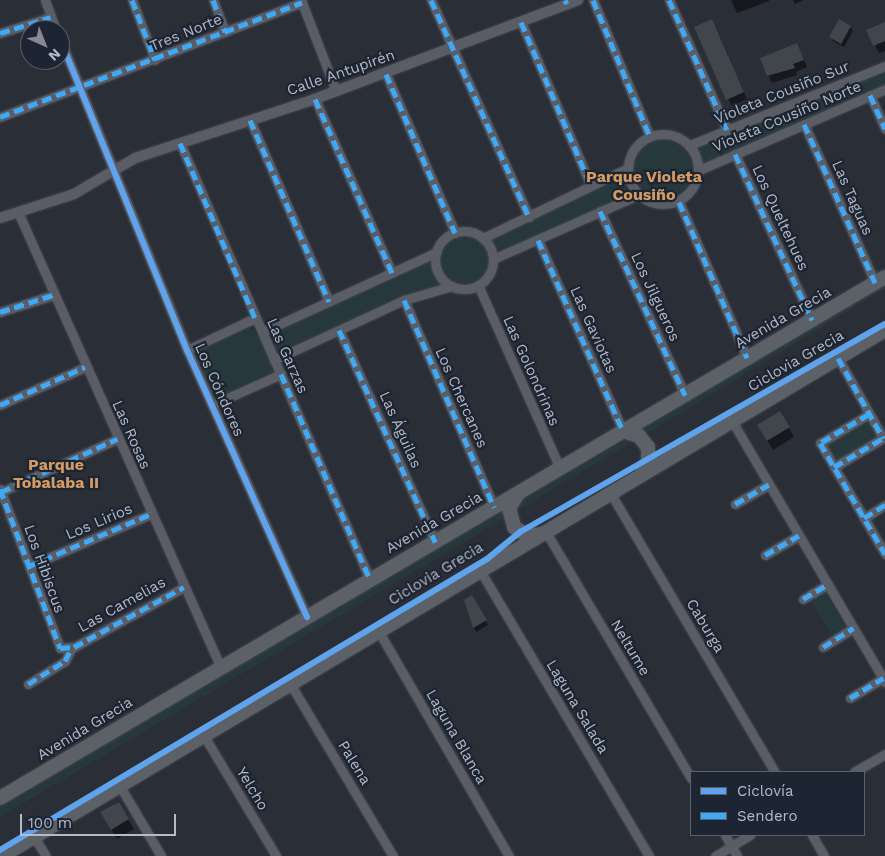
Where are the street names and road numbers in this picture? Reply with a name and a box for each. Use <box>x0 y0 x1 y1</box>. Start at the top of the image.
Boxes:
street label: Tres Norte <box>147 10 225 56</box>
street label: Calle Antupirén <box>284 46 398 100</box>
street label: Violeta Cousiño Sur <box>712 58 852 128</box>
street label: Violeta Cousiño Norte <box>710 77 864 157</box>
street label: Las Taguas <box>827 158 877 238</box>
street label: Los Queltehues <box>748 162 812 274</box>
street label: Los Jilgueros <box>626 249 684 345</box>
street label: Avenida Grecia <box>732 283 834 353</box>
street label: Las Gaviotas <box>566 284 620 376</box>
street label: Las Golondrinas <box>499 313 563 429</box>
street label: Las Garzas <box>262 316 312 396</box>
street label: Ciclovia Grecia <box>745 326 847 396</box>
street label: Los Cóndores <box>190 341 248 439</box>
street label: Los Chercanes <box>431 345 491 451</box>
street label: Las Águilas <box>375 389 425 471</box>
street label: Las Rosas <box>108 398 154 472</box>
street label: Avenida Grecia <box>383 488 485 558</box>
street label: Los Lirios <box>63 500 135 544</box>
street label: Los Hibiscus <box>20 522 68 616</box>
street label: Ciclovia Grecia <box>385 538 487 610</box>
street label: Las Camelias <box>75 574 169 636</box>
street label: Caburga <box>682 596 728 656</box>
street label: Neltume <box>606 617 654 679</box>
street label: Laguna Salada <box>542 657 612 757</box>
street label: Laguna Blanca <box>422 686 490 788</box>
street label: Avenida Grecia <box>34 693 136 765</box>
street label: Palena <box>334 738 374 788</box>
street label: Yelcho <box>232 764 272 814</box>

